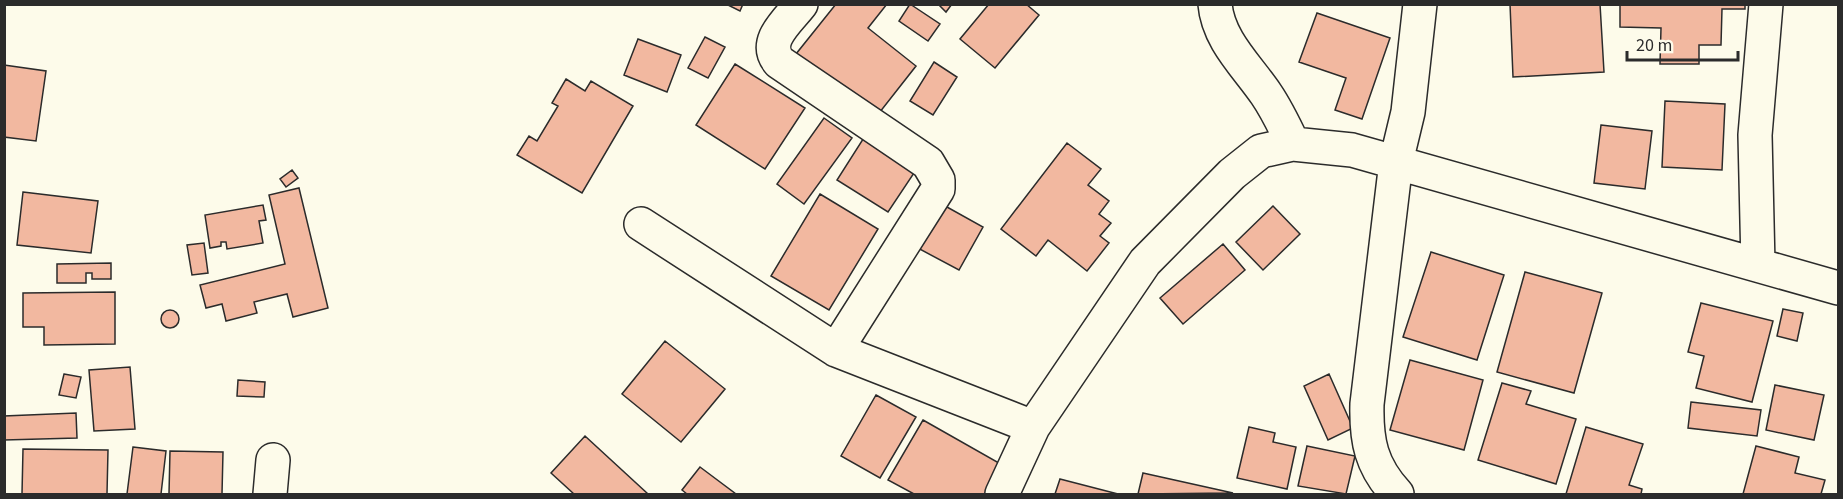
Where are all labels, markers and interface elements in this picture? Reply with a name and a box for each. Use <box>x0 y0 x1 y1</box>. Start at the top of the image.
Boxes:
scale bar <box>1627 24 1738 62</box>
text: 20 m <box>1636 33 1672 58</box>

